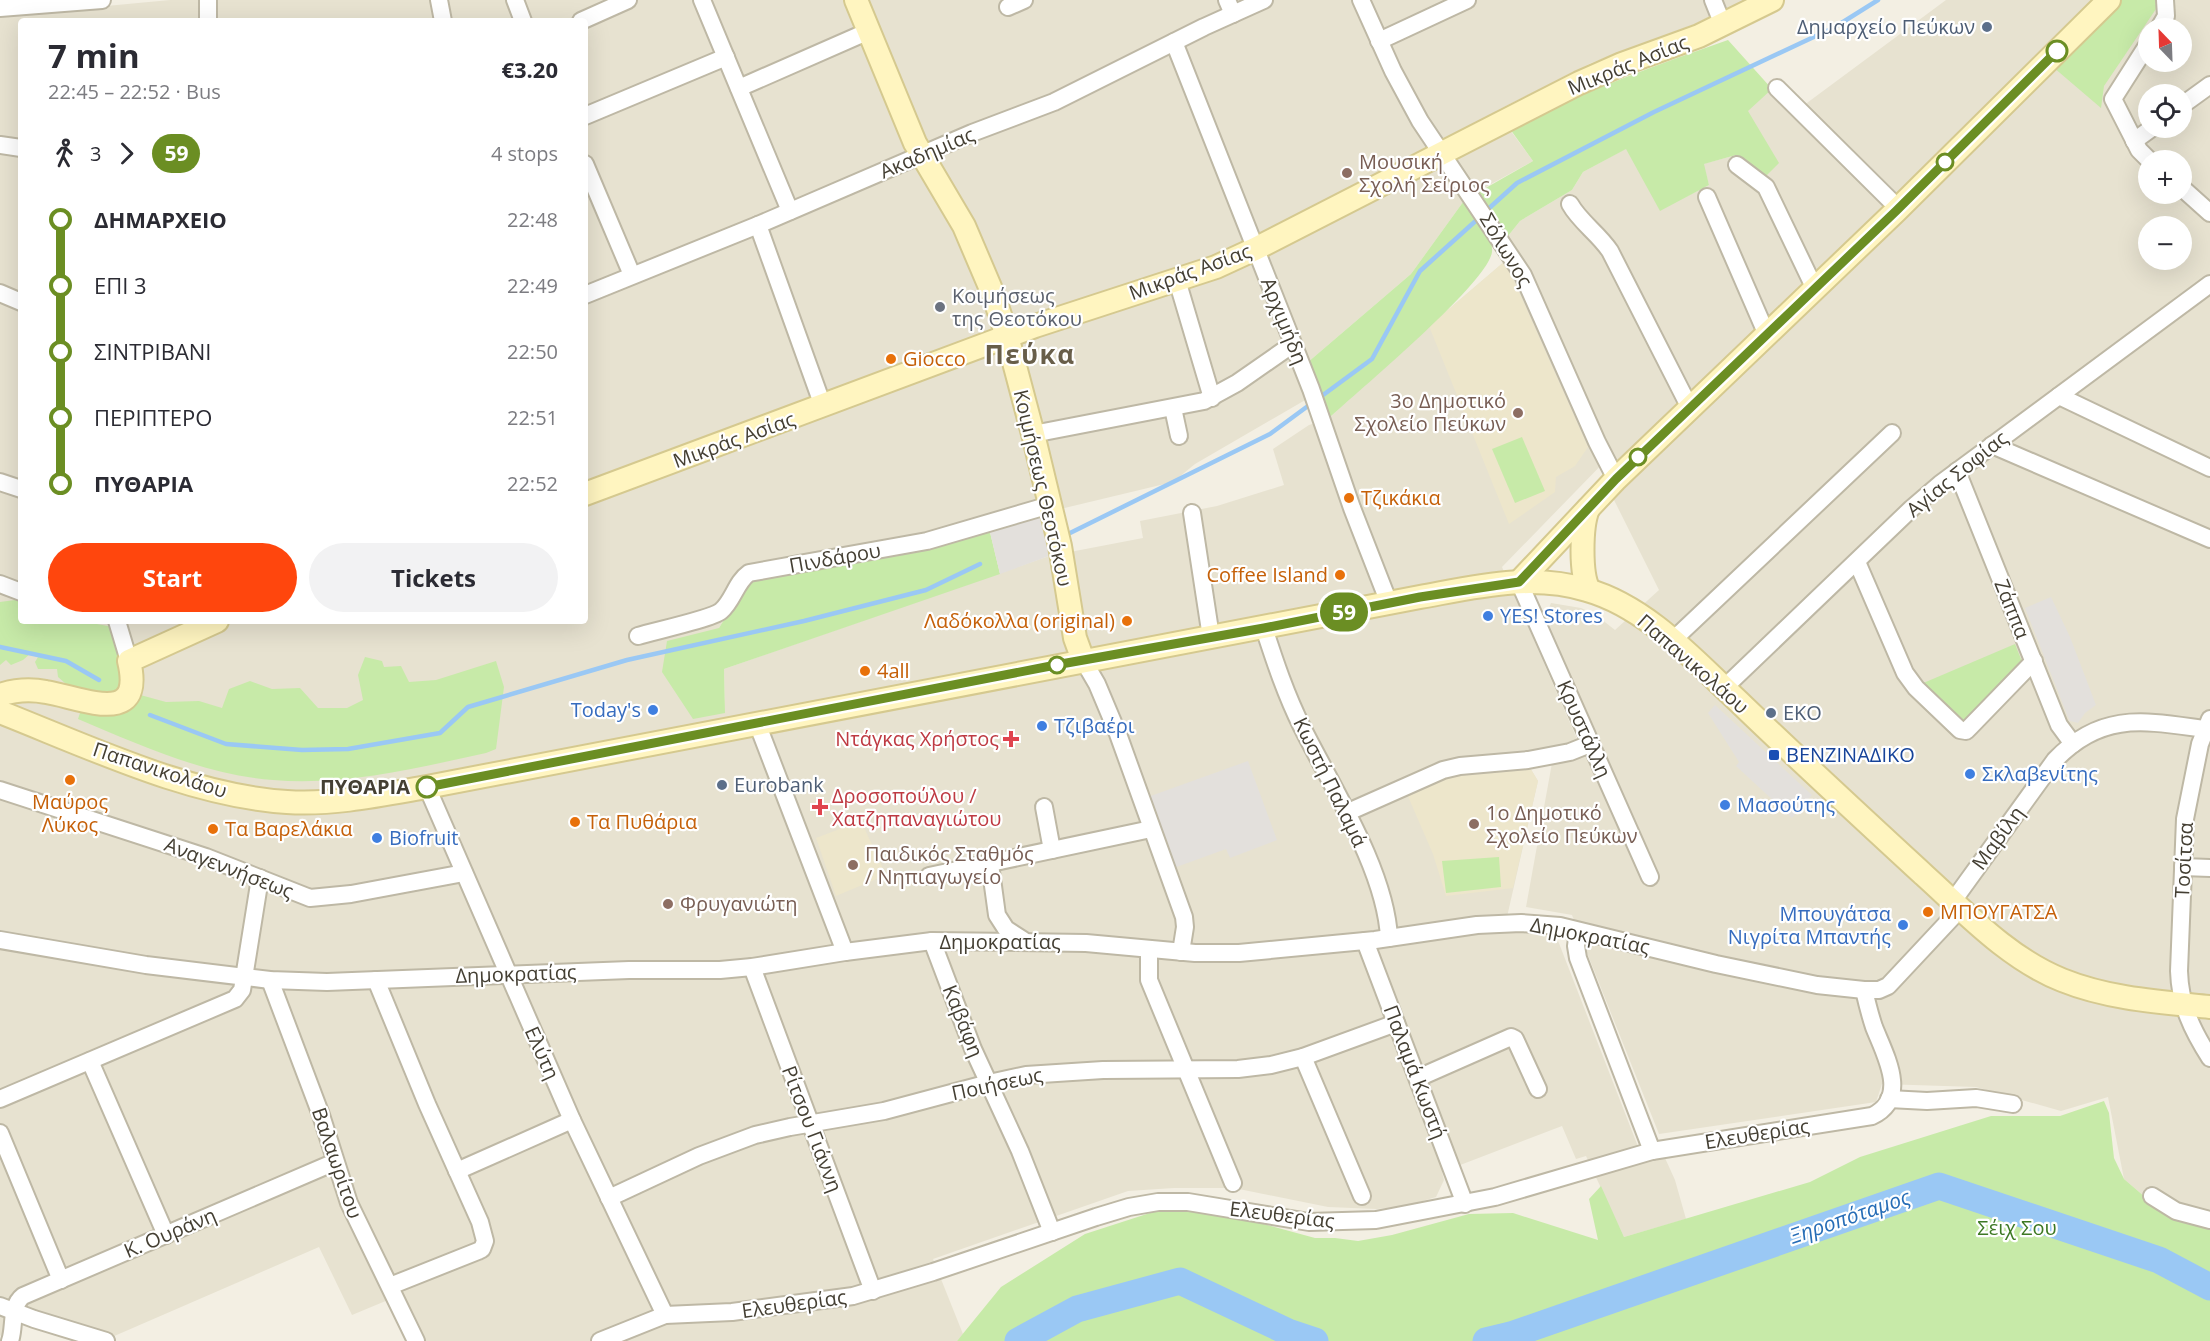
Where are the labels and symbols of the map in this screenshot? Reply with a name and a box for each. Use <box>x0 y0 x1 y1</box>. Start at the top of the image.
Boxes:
place label: Δημαρχείο Πεύκων <box>1797 13 1975 40</box>
north arrow <box>2138 18 2192 72</box>
marker: Δημαρχείο Πεύκων <box>1980 20 1994 34</box>
street label: Μικράς Ασίας <box>1563 28 1692 101</box>
unlabelled marker <box>2046 40 2068 62</box>
street label: Ακαδημίας <box>875 120 979 185</box>
place label: Μουσική Σχολή Σείριος <box>1359 148 1490 198</box>
unlabelled marker <box>1936 153 1954 171</box>
marker: Μουσική Σχολή Σείριος <box>1340 166 1354 180</box>
street label: Σόλωνος <box>1474 208 1539 292</box>
street label: Μικράς Ασίας <box>1125 237 1255 306</box>
street label: Αρχιμήδη <box>1255 273 1314 368</box>
place label: Κοιμήσεως της Θεοτόκου <box>952 282 1082 332</box>
marker: Κοιμήσεως της Θεοτόκου <box>933 300 947 314</box>
district label: Πεύκα <box>984 336 1076 372</box>
place label: Giocco <box>903 345 966 372</box>
marker: Giocco <box>884 352 898 366</box>
street label: Κοιμήσεως Θεοτόκου <box>1008 387 1079 589</box>
place label: 3ο Δημοτικό Σχολείο Πεύκων <box>1354 387 1506 437</box>
street label: Μικράς Ασίας <box>669 405 799 474</box>
marker: 3ο Δημοτικό Σχολείο Πεύκων <box>1511 406 1525 420</box>
street label: Αγίας Σοφίας <box>1900 424 2013 523</box>
unlabelled marker <box>1629 448 1647 466</box>
place label: Τζικάκια <box>1361 484 1441 511</box>
marker: Τζικάκια <box>1342 491 1356 505</box>
street label: Πινδάρου <box>787 536 883 579</box>
place label: Coffee Island <box>1206 561 1328 588</box>
marker: Coffee Island <box>1333 568 1347 582</box>
street label: Ζάππα <box>1988 575 2037 643</box>
line badge: 59 <box>1317 592 1371 632</box>
place label: YES! Stores <box>1500 602 1603 629</box>
place label: Λαδόκολλα (original) <box>924 607 1115 634</box>
street label: Παπανικολάου <box>1632 608 1755 720</box>
marker: YES! Stores <box>1481 609 1495 623</box>
marker: Λαδόκολλα (original) <box>1120 614 1134 628</box>
unlabelled marker <box>1048 656 1066 674</box>
place label: 4all <box>877 657 910 684</box>
marker: 4all <box>858 664 872 678</box>
street label: Κρυστάλλη <box>1551 676 1618 782</box>
place label: Today's <box>571 696 641 723</box>
place label: EKO <box>1783 699 1822 726</box>
marker: Today's <box>646 703 660 717</box>
marker: EKO <box>1764 706 1778 720</box>
place label: Τζιβαέρι <box>1054 712 1135 739</box>
street label: Κωστή Παλαμά <box>1287 712 1374 851</box>
marker: Τζιβαέρι <box>1035 719 1049 733</box>
place label: Ντάγκας Χρήστος <box>835 725 999 752</box>
marker: Ντάγκας Χρήστος <box>1004 732 1018 746</box>
street label: Παπανικολάου <box>90 735 231 804</box>
place label: ΒΕΝΖΙΝΑΔΙΚΟ <box>1786 741 1915 768</box>
marker: ΒΕΝΖΙΝΑΔΙΚΟ <box>1767 748 1781 762</box>
place label: Σκλαβενίτης <box>1982 760 2098 787</box>
marker: Σκλαβενίτης <box>1963 767 1977 781</box>
place label: Eurobank <box>734 771 824 798</box>
marker: Μαύρος Λύκος <box>63 773 77 787</box>
place label: ΠΥΘΑΡΙΑ <box>320 773 410 800</box>
marker: ΠΥΘΑΡΙΑ <box>416 776 438 798</box>
marker: Eurobank <box>715 778 729 792</box>
place label: Δροσοπούλου / Χατζηπαναγιώτου <box>832 782 1002 832</box>
place label: Μαύρος Λύκος <box>32 788 108 838</box>
place label: Μασούτης <box>1737 791 1835 818</box>
marker: Μασούτης <box>1718 798 1732 812</box>
place label: 1ο Δημοτικό Σχολείο Πεύκων <box>1486 799 1638 849</box>
marker: Δροσοπούλου / Χατζηπαναγιώτου <box>813 800 827 814</box>
street label: Μαβίλη <box>1965 800 2030 875</box>
place label: Τα Πυθάρια <box>587 808 697 835</box>
place label: Τα Βαρελάκια <box>225 815 353 842</box>
marker: Τα Πυθάρια <box>568 815 582 829</box>
marker: 1ο Δημοτικό Σχολείο Πεύκων <box>1467 817 1481 831</box>
street label: Τοσίτσα <box>2168 821 2199 899</box>
marker: Τα Βαρελάκια <box>206 822 220 836</box>
place label: Biofruit <box>389 824 458 851</box>
street label: Αναγεννήσεως <box>161 831 298 905</box>
marker: Biofruit <box>370 831 384 845</box>
place label: Παιδικός Σταθμός / Νηπιαγωγείο <box>865 840 1034 890</box>
marker: Παιδικός Σταθμός / Νηπιαγωγείο <box>846 858 860 872</box>
place label: Φρυγανιώτη <box>680 890 797 917</box>
marker: Φρυγανιώτη <box>661 897 675 911</box>
place label: ΜΠΟΥΓΑΤΣΑ <box>1940 898 2058 925</box>
place label: Μπουγάτσα Νιγρίτα Μπαντής <box>1728 900 1891 950</box>
marker: ΜΠΟΥΓΑΤΣΑ <box>1921 905 1935 919</box>
street label: Δημοκρατίας <box>1528 911 1652 960</box>
marker: Μπουγάτσα Νιγρίτα Μπαντής <box>1896 918 1910 932</box>
street label: Δημοκρατίας <box>939 928 1061 955</box>
street label: Δημοκρατίας <box>455 958 577 989</box>
street label: Καβάφη <box>937 981 990 1061</box>
street label: Παλαμά Κωστή <box>1378 1001 1453 1143</box>
street label: Ελύτη <box>519 1022 566 1084</box>
street label: Ποιήσεως <box>949 1061 1045 1106</box>
street label: Ρίτσου Γιάννη <box>776 1062 849 1196</box>
street label: Βαλαωρίτου <box>306 1104 369 1222</box>
street label: Ελευθερίας <box>1703 1112 1812 1155</box>
water label: Ξηροπόταμος <box>1785 1182 1914 1250</box>
street label: Ελευθερίας <box>1228 1195 1336 1234</box>
street label: Κ. Ουράνη <box>120 1201 220 1264</box>
park label: Σέιχ Σου <box>1977 1214 2057 1241</box>
street label: Ελευθερίας <box>740 1283 848 1324</box>

